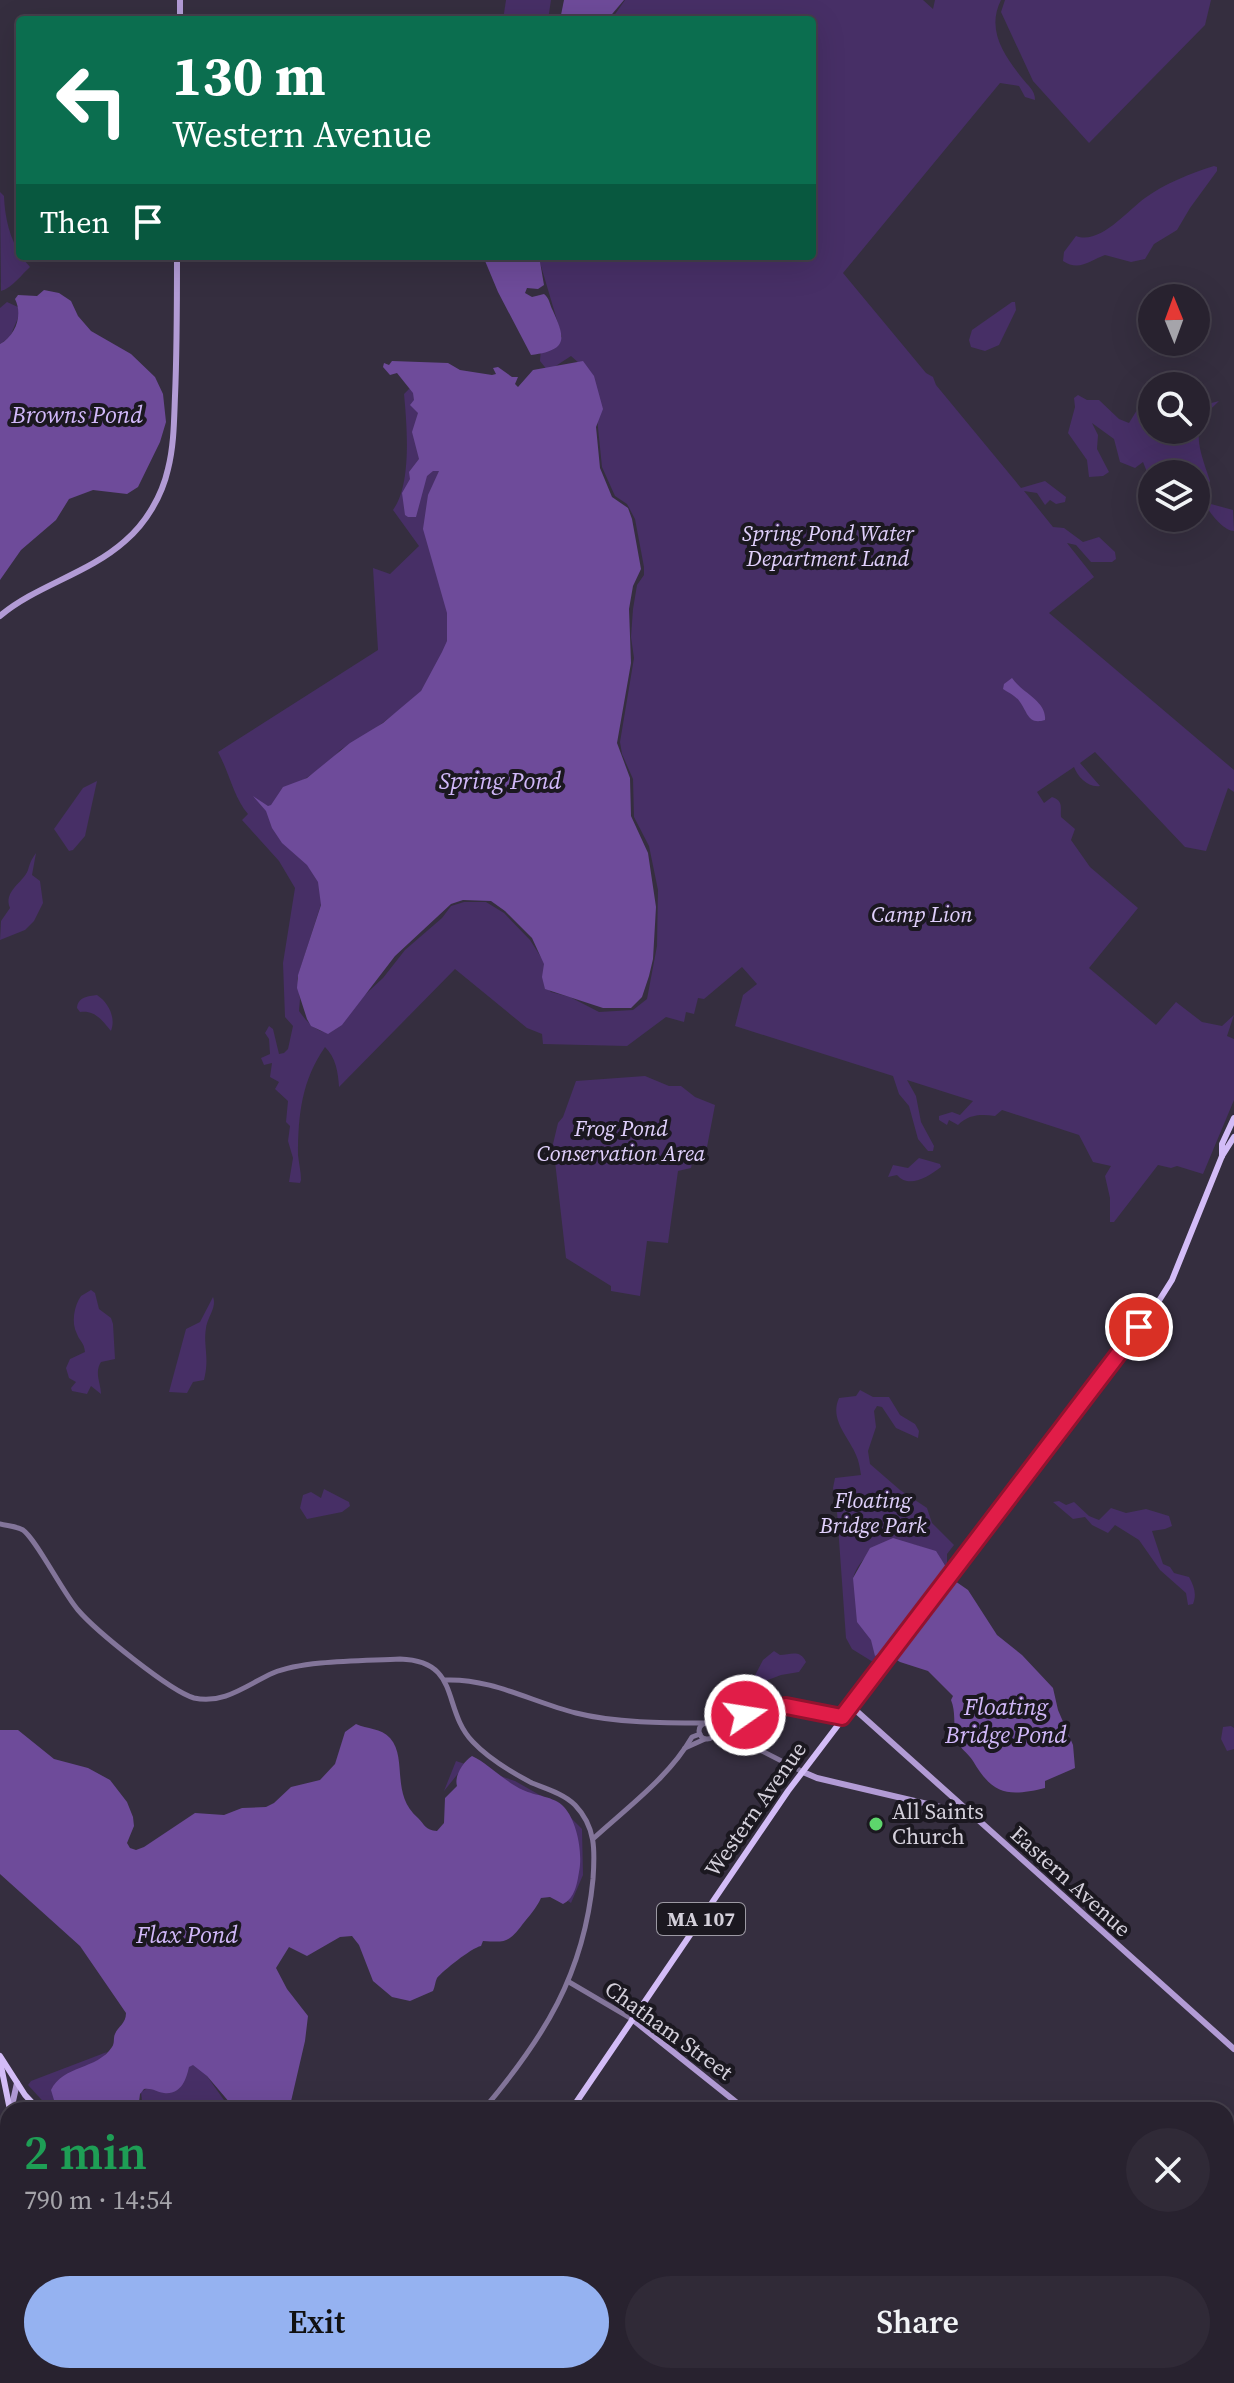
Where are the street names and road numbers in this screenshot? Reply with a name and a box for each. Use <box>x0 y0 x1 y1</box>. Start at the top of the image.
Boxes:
street label: Western Avenue <box>697 1735 813 1883</box>
street label: Eastern Avenue <box>1004 1819 1138 1943</box>
road number: MA 107 <box>657 1903 745 1935</box>
street label: Chatham Street <box>599 1973 740 2087</box>

